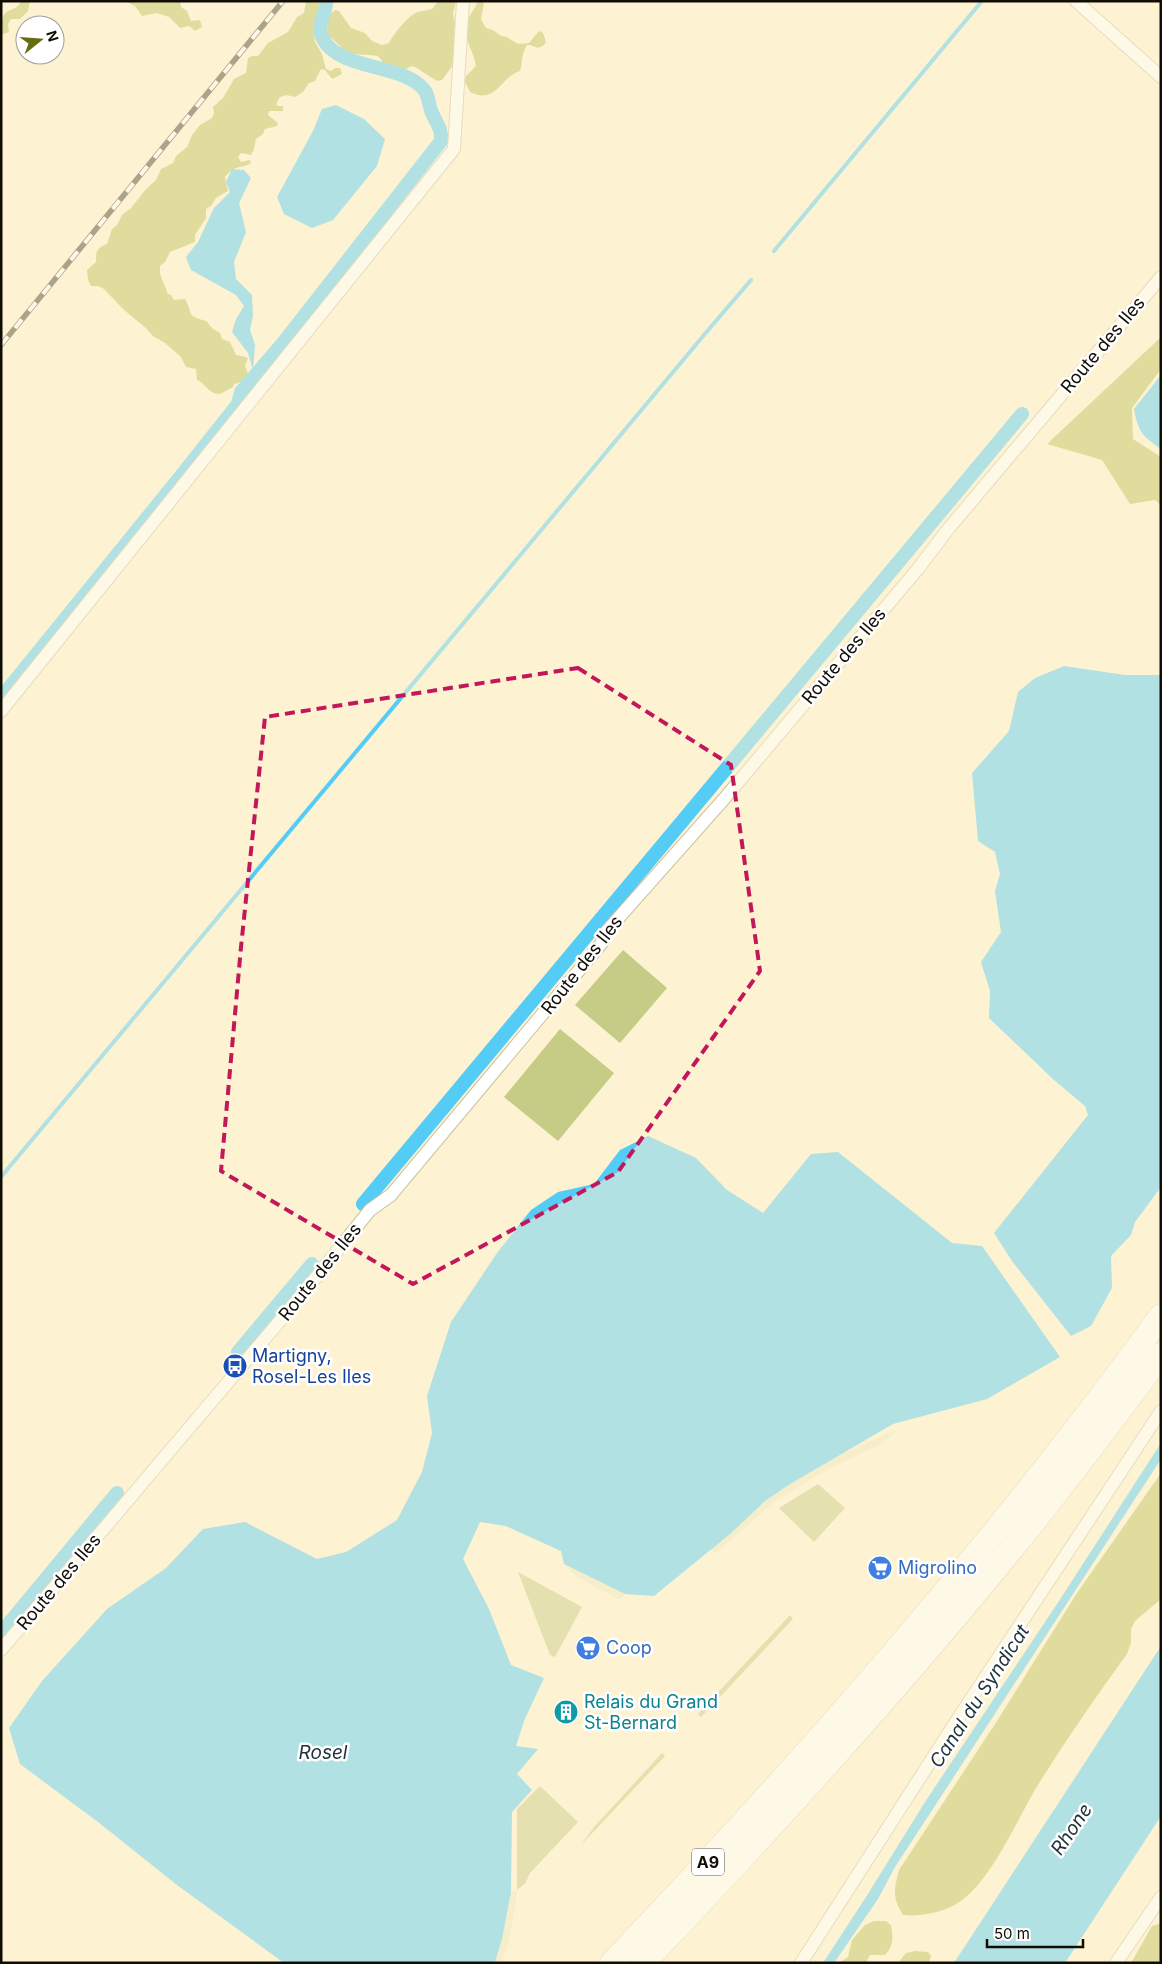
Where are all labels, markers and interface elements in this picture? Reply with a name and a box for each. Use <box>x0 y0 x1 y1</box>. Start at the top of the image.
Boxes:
north arrow <box>15 15 65 65</box>
text: N <box>43 28 63 44</box>
street label: Route des Iles <box>1056 292 1149 397</box>
street label: Route des Iles <box>797 603 890 708</box>
street label: Route des Iles <box>537 911 627 1018</box>
street label: Route des Iles <box>274 1219 365 1325</box>
place label: Martigny, Rosel-Les Iles <box>252 1345 371 1387</box>
bus stop icon: Martigny, Rosel-Les Iles <box>222 1353 248 1379</box>
street label: Route des Iles <box>12 1529 105 1634</box>
supermarket icon: Migrolino <box>867 1555 893 1581</box>
place label: Migrolino <box>898 1557 977 1578</box>
water label: Canal du Syndicat <box>925 1620 1035 1772</box>
supermarket icon: Coop <box>575 1635 601 1661</box>
place label: Coop <box>606 1637 652 1658</box>
place label: Relais du Grand St-Bernard <box>584 1691 718 1733</box>
building icon: Relais du Grand St-Bernard <box>553 1699 579 1725</box>
water label: Rosel <box>299 1741 348 1764</box>
water label: Rhone <box>1046 1799 1097 1859</box>
road number: A9 <box>692 1848 724 1875</box>
scale bar <box>987 1916 1083 1948</box>
text: 50 m <box>994 1924 1030 1943</box>

